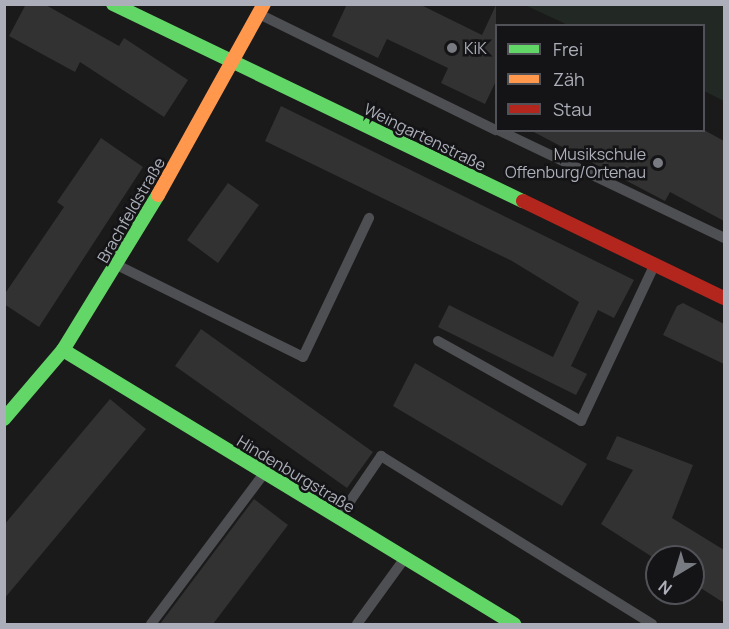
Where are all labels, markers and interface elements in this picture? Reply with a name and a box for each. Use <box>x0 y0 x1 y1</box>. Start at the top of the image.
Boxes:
legend <box>495 24 705 132</box>
text: Frei <box>553 37 583 61</box>
place label: KiK <box>464 38 487 58</box>
marker: KiK <box>445 41 459 55</box>
text: Zäh <box>553 67 585 91</box>
text: Stau <box>553 97 592 121</box>
street label: Weingartenstraße <box>361 99 489 175</box>
place label: Musikschule Offenburg/Ortenau <box>505 144 646 182</box>
street label: Brachfeldstraße <box>93 154 169 266</box>
marker: Musikschule Offenburg/Ortenau <box>651 156 665 170</box>
street label: Hindenburgstraße <box>234 431 358 517</box>
north arrow <box>645 545 705 605</box>
text: N <box>654 575 676 600</box>

